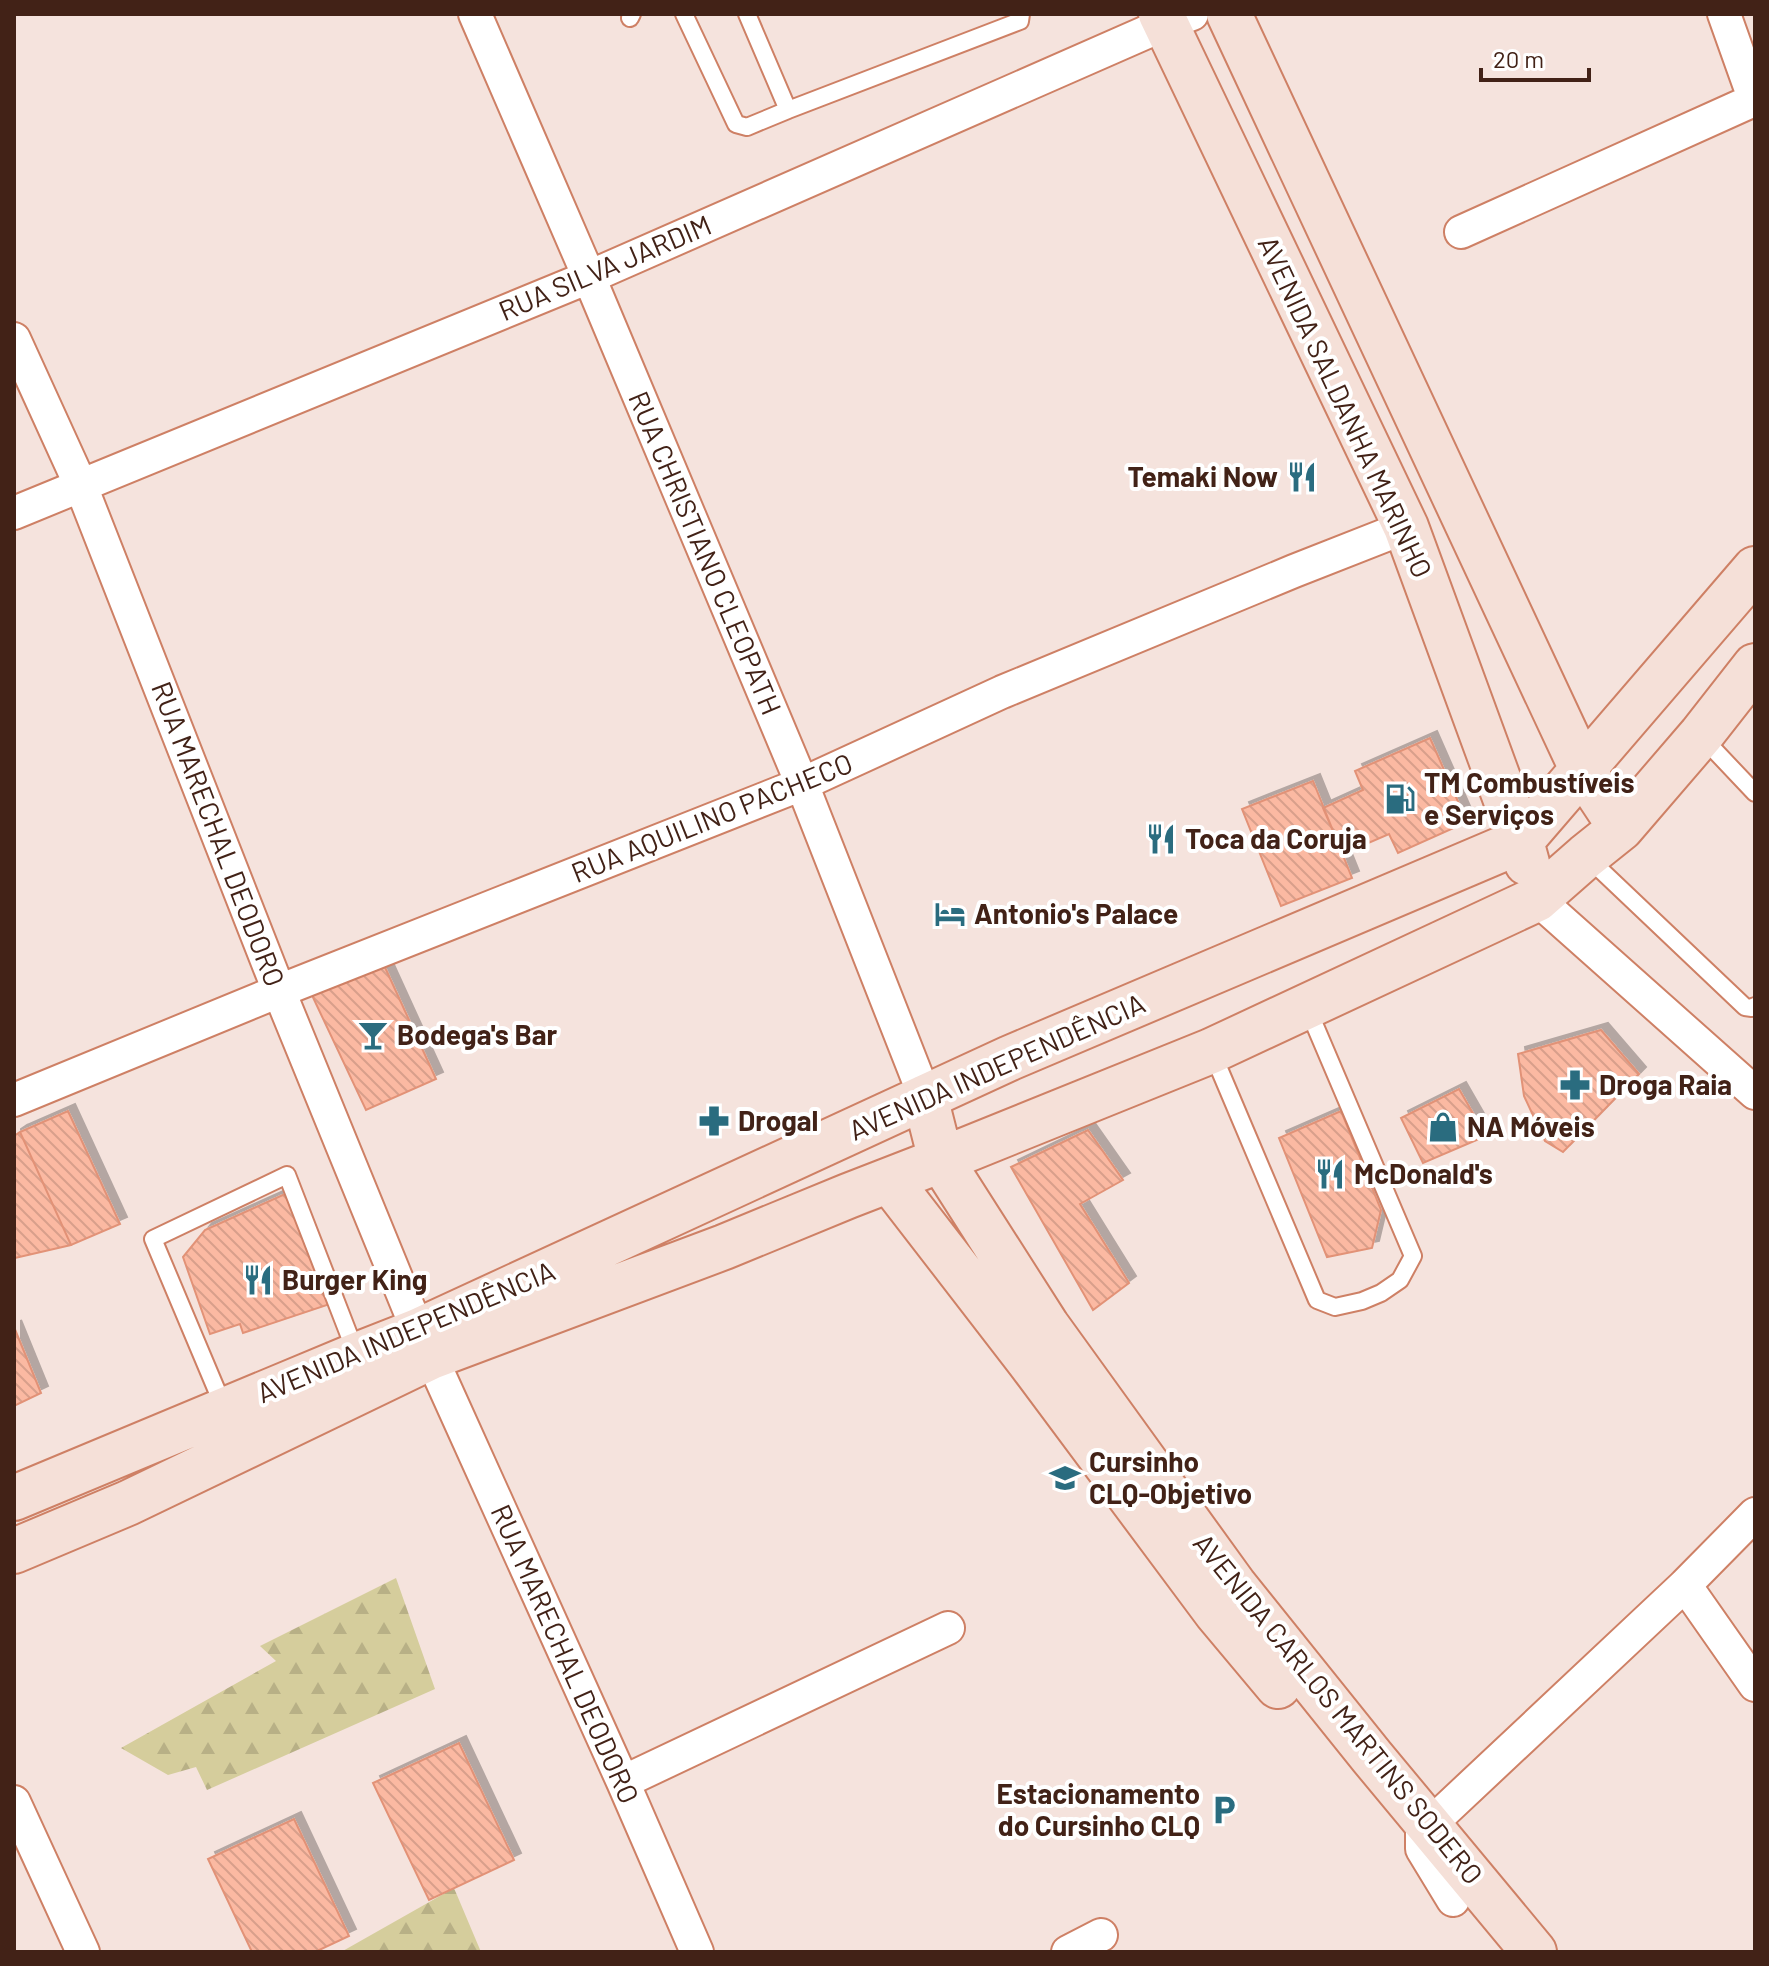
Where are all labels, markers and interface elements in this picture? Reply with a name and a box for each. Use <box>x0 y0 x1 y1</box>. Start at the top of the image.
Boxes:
scale bar <box>1481 32 1589 82</box>
text: 20 m <box>1493 44 1544 73</box>
street label: RUA SILVA JARDIM <box>493 207 716 327</box>
street label: AVENIDA SALDANHA MARINHO <box>1252 230 1440 583</box>
street label: RUA CHRISTIANO CLEOPATH <box>622 386 790 719</box>
place label: Temaki Now <box>1127 459 1278 493</box>
restaurant icon: Temaki Now <box>1285 460 1319 494</box>
street label: RUA MARECHAL DEODORO <box>145 676 293 991</box>
street label: RUA AQUILINO PACHECO <box>566 745 857 889</box>
place label: TM Combustíveis e Serviços <box>1424 765 1634 831</box>
fuel station icon: TM Combustíveis e Serviços <box>1383 782 1417 816</box>
place label: Toca da Coruja <box>1185 821 1367 855</box>
restaurant icon: Toca da Coruja <box>1144 822 1178 856</box>
place label: Antonio's Palace <box>974 896 1178 930</box>
hotel icon: Antonio's Palace <box>933 897 967 931</box>
street label: AVENIDA INDEPENDÊNCIA <box>843 985 1150 1147</box>
place label: Bodega's Bar <box>397 1017 558 1051</box>
bar icon: Bodega's Bar <box>356 1018 390 1052</box>
place label: Droga Raia <box>1599 1067 1732 1101</box>
pharmacy icon: Droga Raia <box>1558 1068 1592 1102</box>
place label: Drogal <box>738 1103 818 1137</box>
pharmacy icon: Drogal <box>697 1104 731 1138</box>
place label: NA Móveis <box>1467 1109 1595 1143</box>
shop icon: NA Móveis <box>1426 1110 1460 1144</box>
place label: McDonald's <box>1354 1156 1493 1190</box>
restaurant icon: McDonald's <box>1313 1157 1347 1191</box>
street label: AVENIDA INDEPENDÊNCIA <box>251 1253 560 1409</box>
place label: Burger King <box>282 1262 427 1296</box>
restaurant icon: Burger King <box>241 1263 275 1297</box>
place label: Cursinho CLQ-Objetivo <box>1089 1444 1252 1510</box>
school or university icon: Cursinho CLQ-Objetivo <box>1048 1461 1082 1495</box>
street label: RUA MARECHAL DEODORO <box>485 1499 647 1808</box>
street label: AVENIDA CARLOS MARTINS SODERO <box>1187 1526 1491 1890</box>
place label: Estacionamento do Cursinho CLQ <box>996 1776 1200 1842</box>
parking icon: Estacionamento do Cursinho CLQ <box>1207 1793 1241 1827</box>

